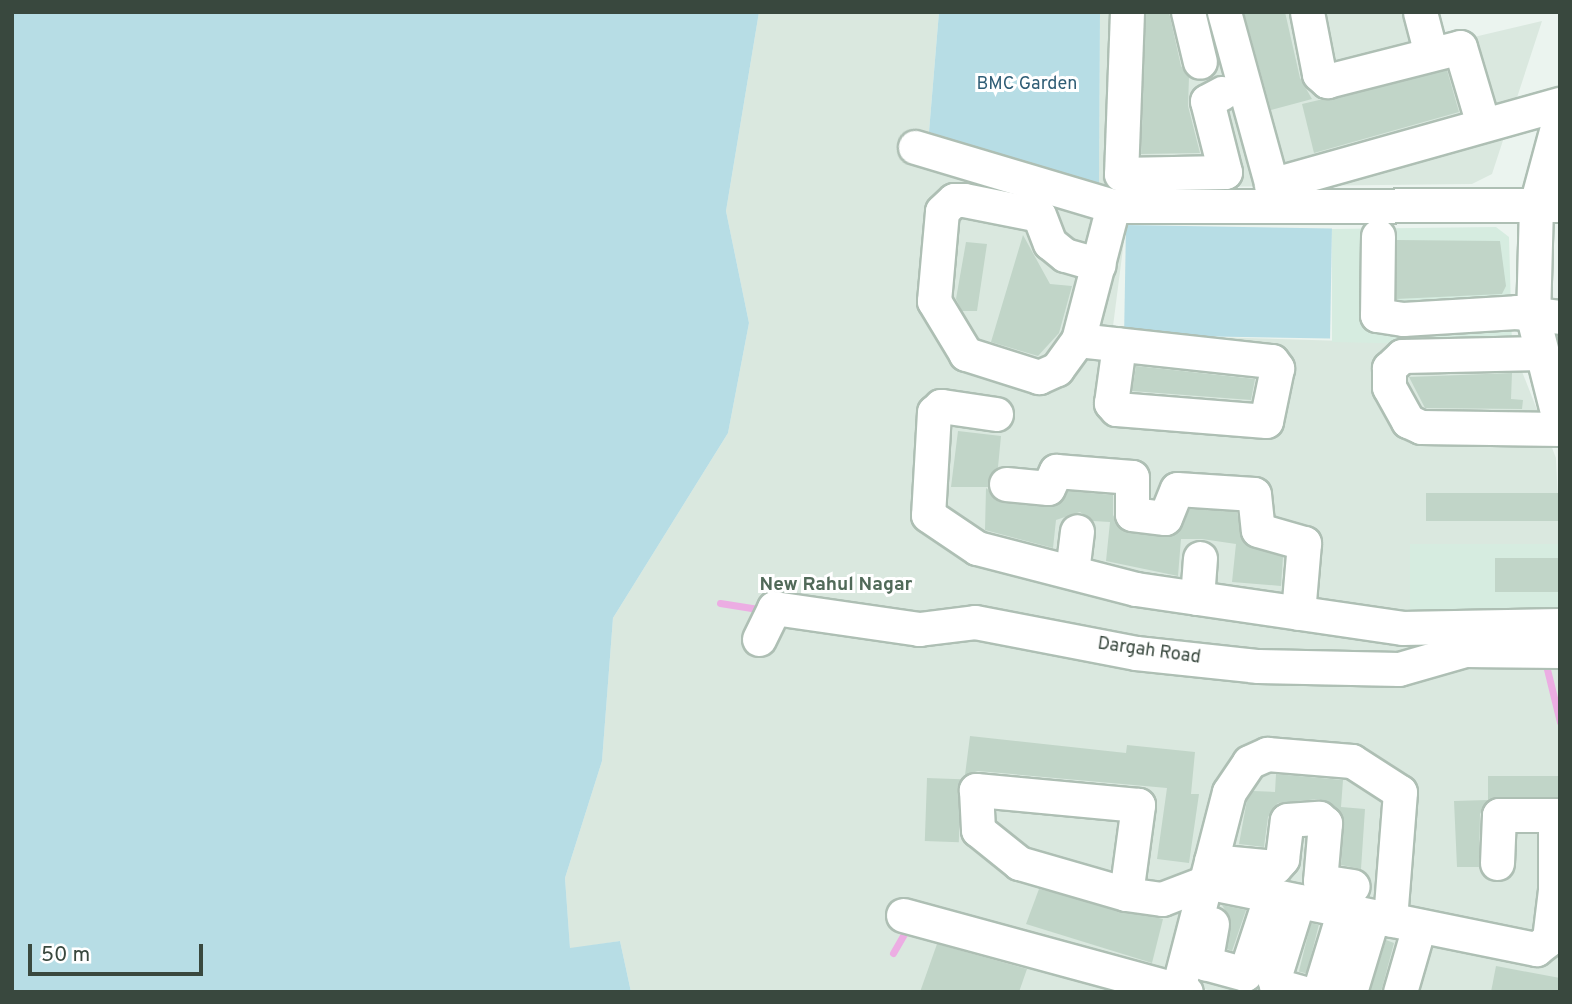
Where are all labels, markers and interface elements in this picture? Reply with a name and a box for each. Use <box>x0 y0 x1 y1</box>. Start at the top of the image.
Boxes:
park label: BMC Garden <box>977 74 1077 96</box>
district label: New Rahul Nagar <box>759 575 913 597</box>
street label: Dargah Road <box>1096 634 1202 670</box>
scale bar <box>32 930 206 974</box>
text: 50 m <box>41 942 90 969</box>

